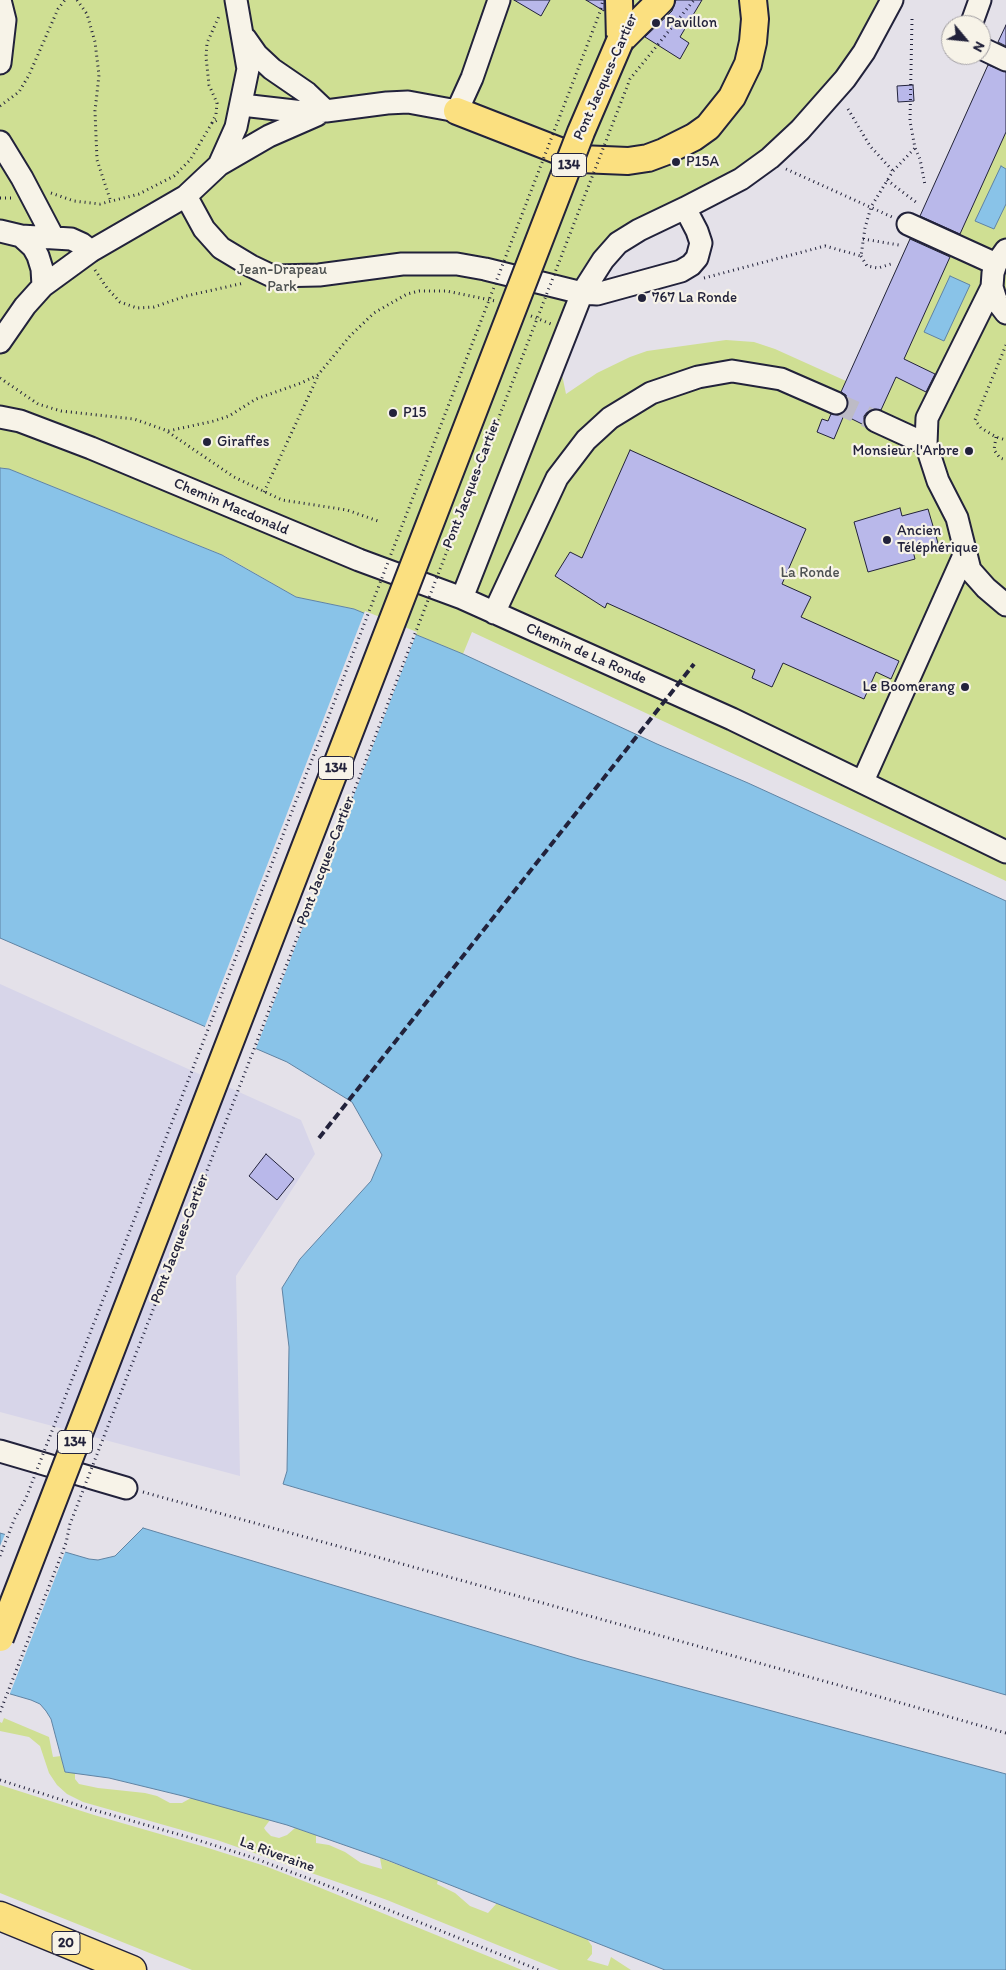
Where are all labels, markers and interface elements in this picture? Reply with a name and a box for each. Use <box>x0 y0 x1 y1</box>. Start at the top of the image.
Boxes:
street label: Pont Jacques-Cartier <box>570 11 642 143</box>
place label: Pavillon <box>666 14 717 32</box>
north arrow <box>941 15 991 65</box>
marker: Pavillon <box>650 17 662 29</box>
text: N <box>969 39 989 55</box>
place label: P15A <box>686 153 719 171</box>
road number: 134 <box>552 154 586 176</box>
marker: P15A <box>670 156 682 168</box>
park label: Jean-Drapeau Park <box>237 261 327 296</box>
place label: 767 La Ronde <box>652 289 737 307</box>
marker: 767 La Ronde <box>636 292 648 304</box>
place label: P15 <box>403 404 426 422</box>
marker: P15 <box>387 407 399 419</box>
street label: Pont Jacques-Cartier <box>439 417 505 551</box>
place label: Giraffes <box>217 433 269 451</box>
marker: Giraffes <box>201 436 213 448</box>
place label: Monsieur l'Arbre <box>852 442 959 460</box>
marker: Monsieur l'Arbre <box>963 445 975 457</box>
street label: Chemin Macdonald <box>171 475 291 539</box>
place label: Ancien Téléphérique <box>897 522 978 557</box>
marker: Ancien Téléphérique <box>881 534 893 546</box>
park label: La Ronde <box>780 564 840 582</box>
street label: Chemin de La Ronde <box>523 619 649 689</box>
place label: Le Boomerang <box>862 678 955 696</box>
marker: Le Boomerang <box>959 681 971 693</box>
road number: 134 <box>318 756 354 780</box>
street label: Pont Jacques-Cartier <box>293 794 359 928</box>
street label: Pont Jacques-Cartier <box>147 1172 213 1306</box>
road number: 134 <box>58 1430 92 1454</box>
street label: La Riveraine <box>237 1833 317 1877</box>
road number: 20 <box>52 1932 80 1955</box>

